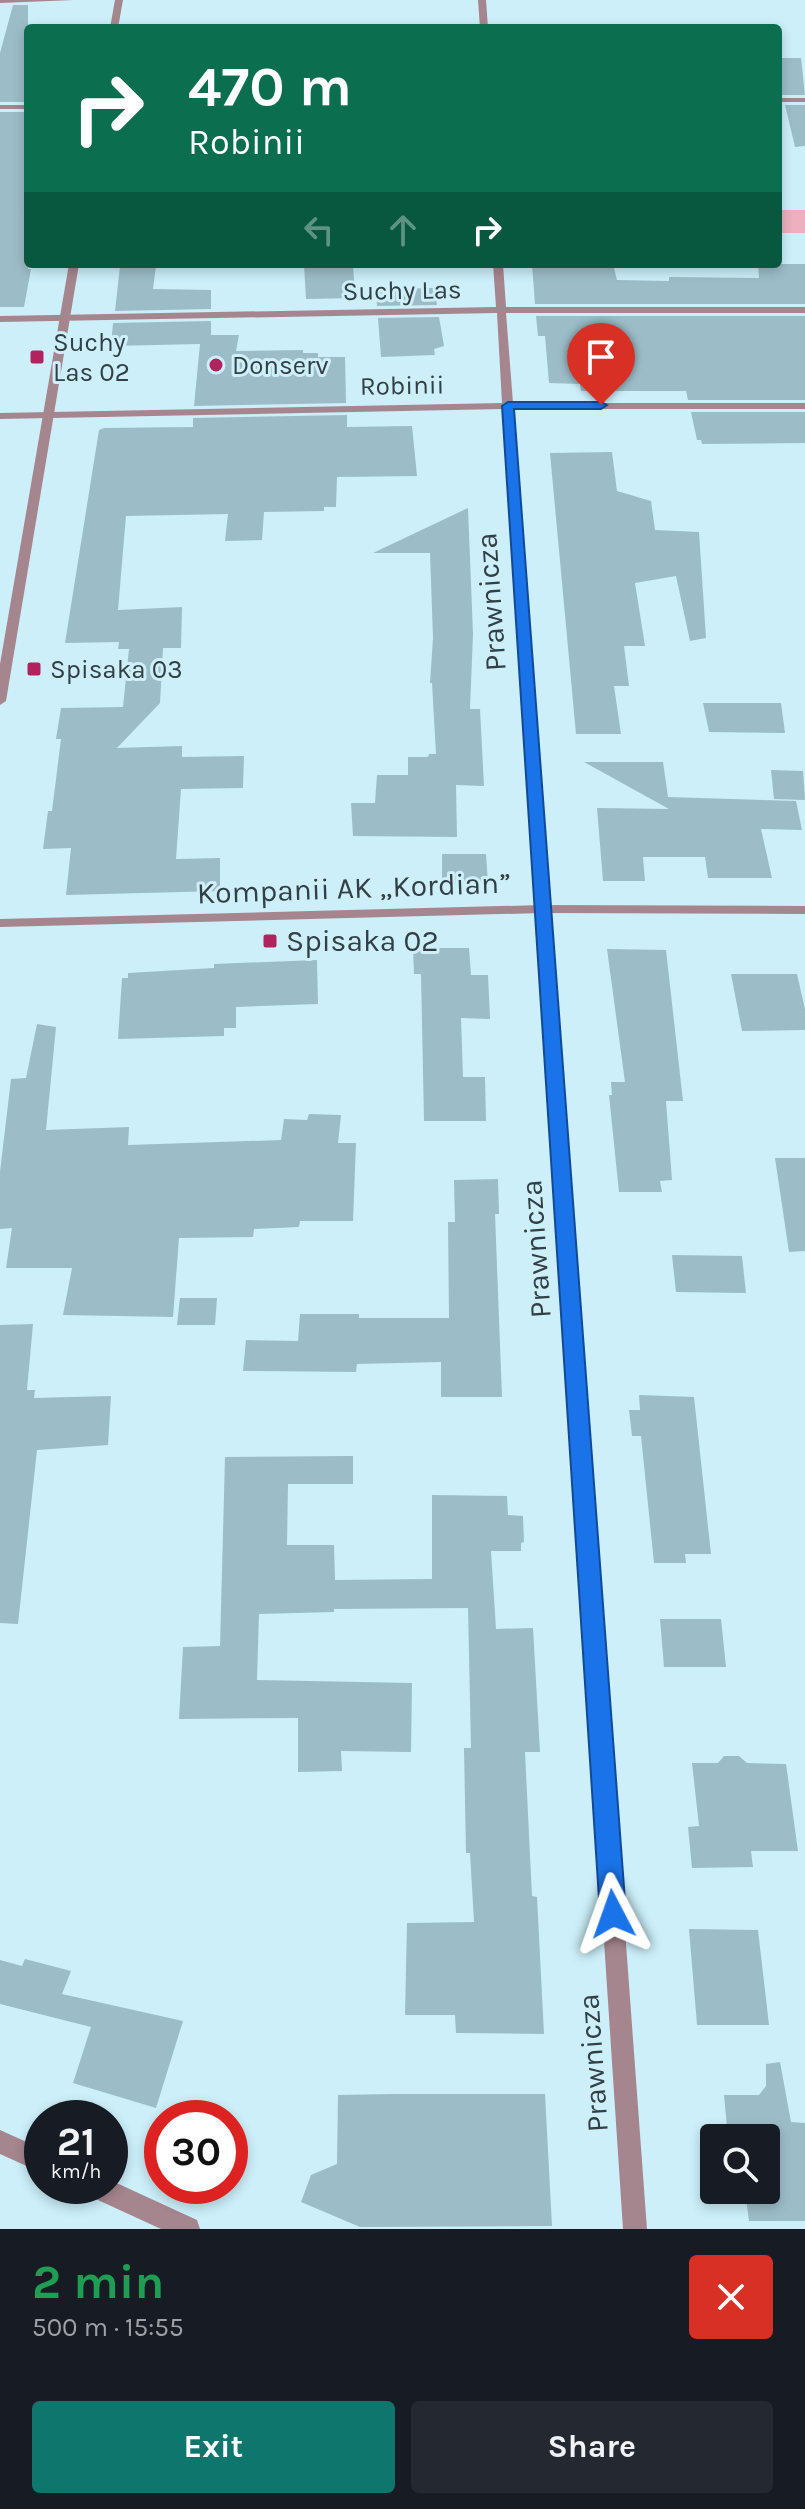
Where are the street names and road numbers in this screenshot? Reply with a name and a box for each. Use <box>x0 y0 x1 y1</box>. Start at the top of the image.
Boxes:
street label: Suchy Las <box>342 274 462 307</box>
street label: Robinii <box>360 369 445 402</box>
street label: Prawnicza <box>468 531 514 673</box>
street label: Kompanii AK „Kordian” <box>196 865 512 911</box>
street label: Prawnicza <box>513 1178 559 1320</box>
street label: Prawnicza <box>570 1992 616 2134</box>

